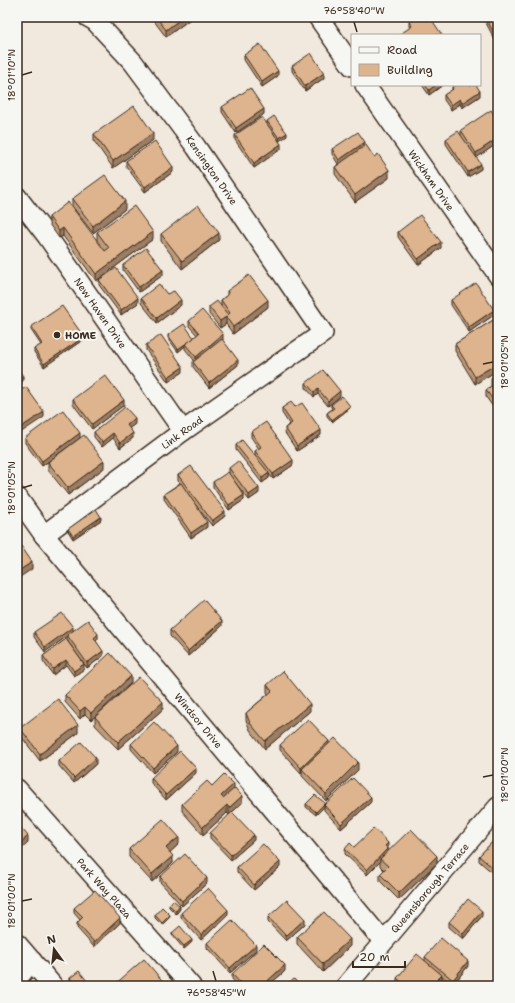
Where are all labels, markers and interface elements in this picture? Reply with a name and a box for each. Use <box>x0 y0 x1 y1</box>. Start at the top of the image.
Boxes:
text: 76°58'40"W <box>323 4 385 17</box>
legend <box>351 34 481 86</box>
text: Road <box>387 42 418 58</box>
text: 18°01'10"N <box>5 49 18 101</box>
text: Building <box>387 62 433 78</box>
street label: Kensington Drive <box>183 133 240 208</box>
street label: Wickham Drive <box>405 147 457 214</box>
street label: New Haven Drive <box>71 275 130 351</box>
place label: HOME <box>65 329 97 342</box>
marker: HOME <box>52 330 62 340</box>
text: 18°01'05"N <box>498 335 511 389</box>
street label: Link Road <box>159 413 206 452</box>
text: 18°01'05"N <box>5 461 18 515</box>
street label: Windsor Drive <box>171 690 225 751</box>
text: 18°01'00"N <box>498 747 511 803</box>
street label: Queensborough Terrace <box>388 840 472 936</box>
street label: Park Way Plaza <box>74 855 135 922</box>
text: 18°01'00"N <box>5 873 18 929</box>
north arrow <box>34 929 74 969</box>
text: N <box>45 931 58 948</box>
scale bar <box>353 943 405 969</box>
text: 20 m <box>359 949 390 965</box>
text: 76°58'45"W <box>186 986 247 999</box>

